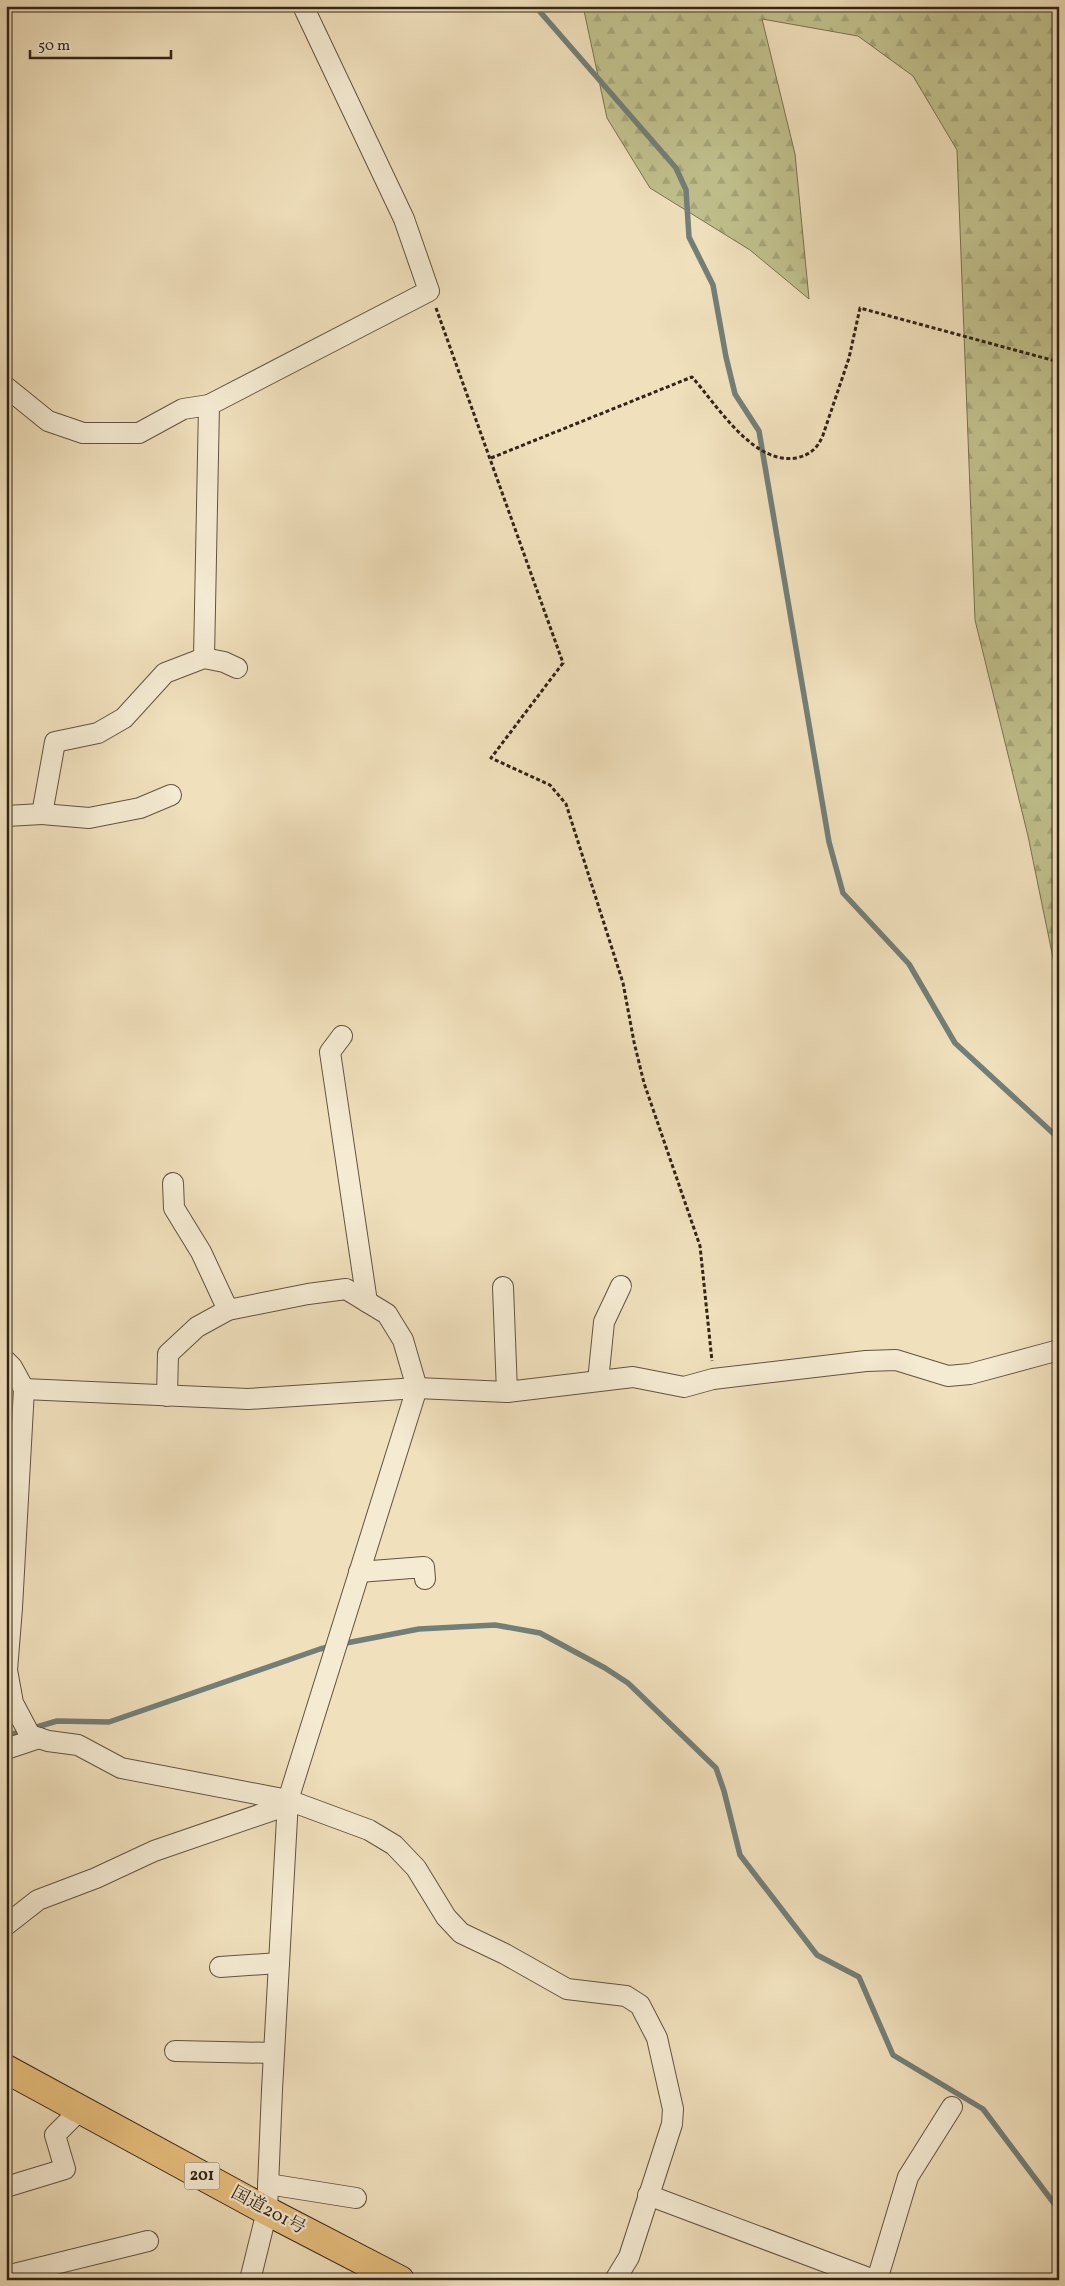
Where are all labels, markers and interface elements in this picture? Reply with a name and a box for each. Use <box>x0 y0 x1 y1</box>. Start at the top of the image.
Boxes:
scale bar <box>30 28 171 60</box>
text: 50 m <box>38 36 70 57</box>
road number: 201 <box>184 2162 220 2190</box>
street label: 国道201号 <box>226 2181 310 2241</box>

